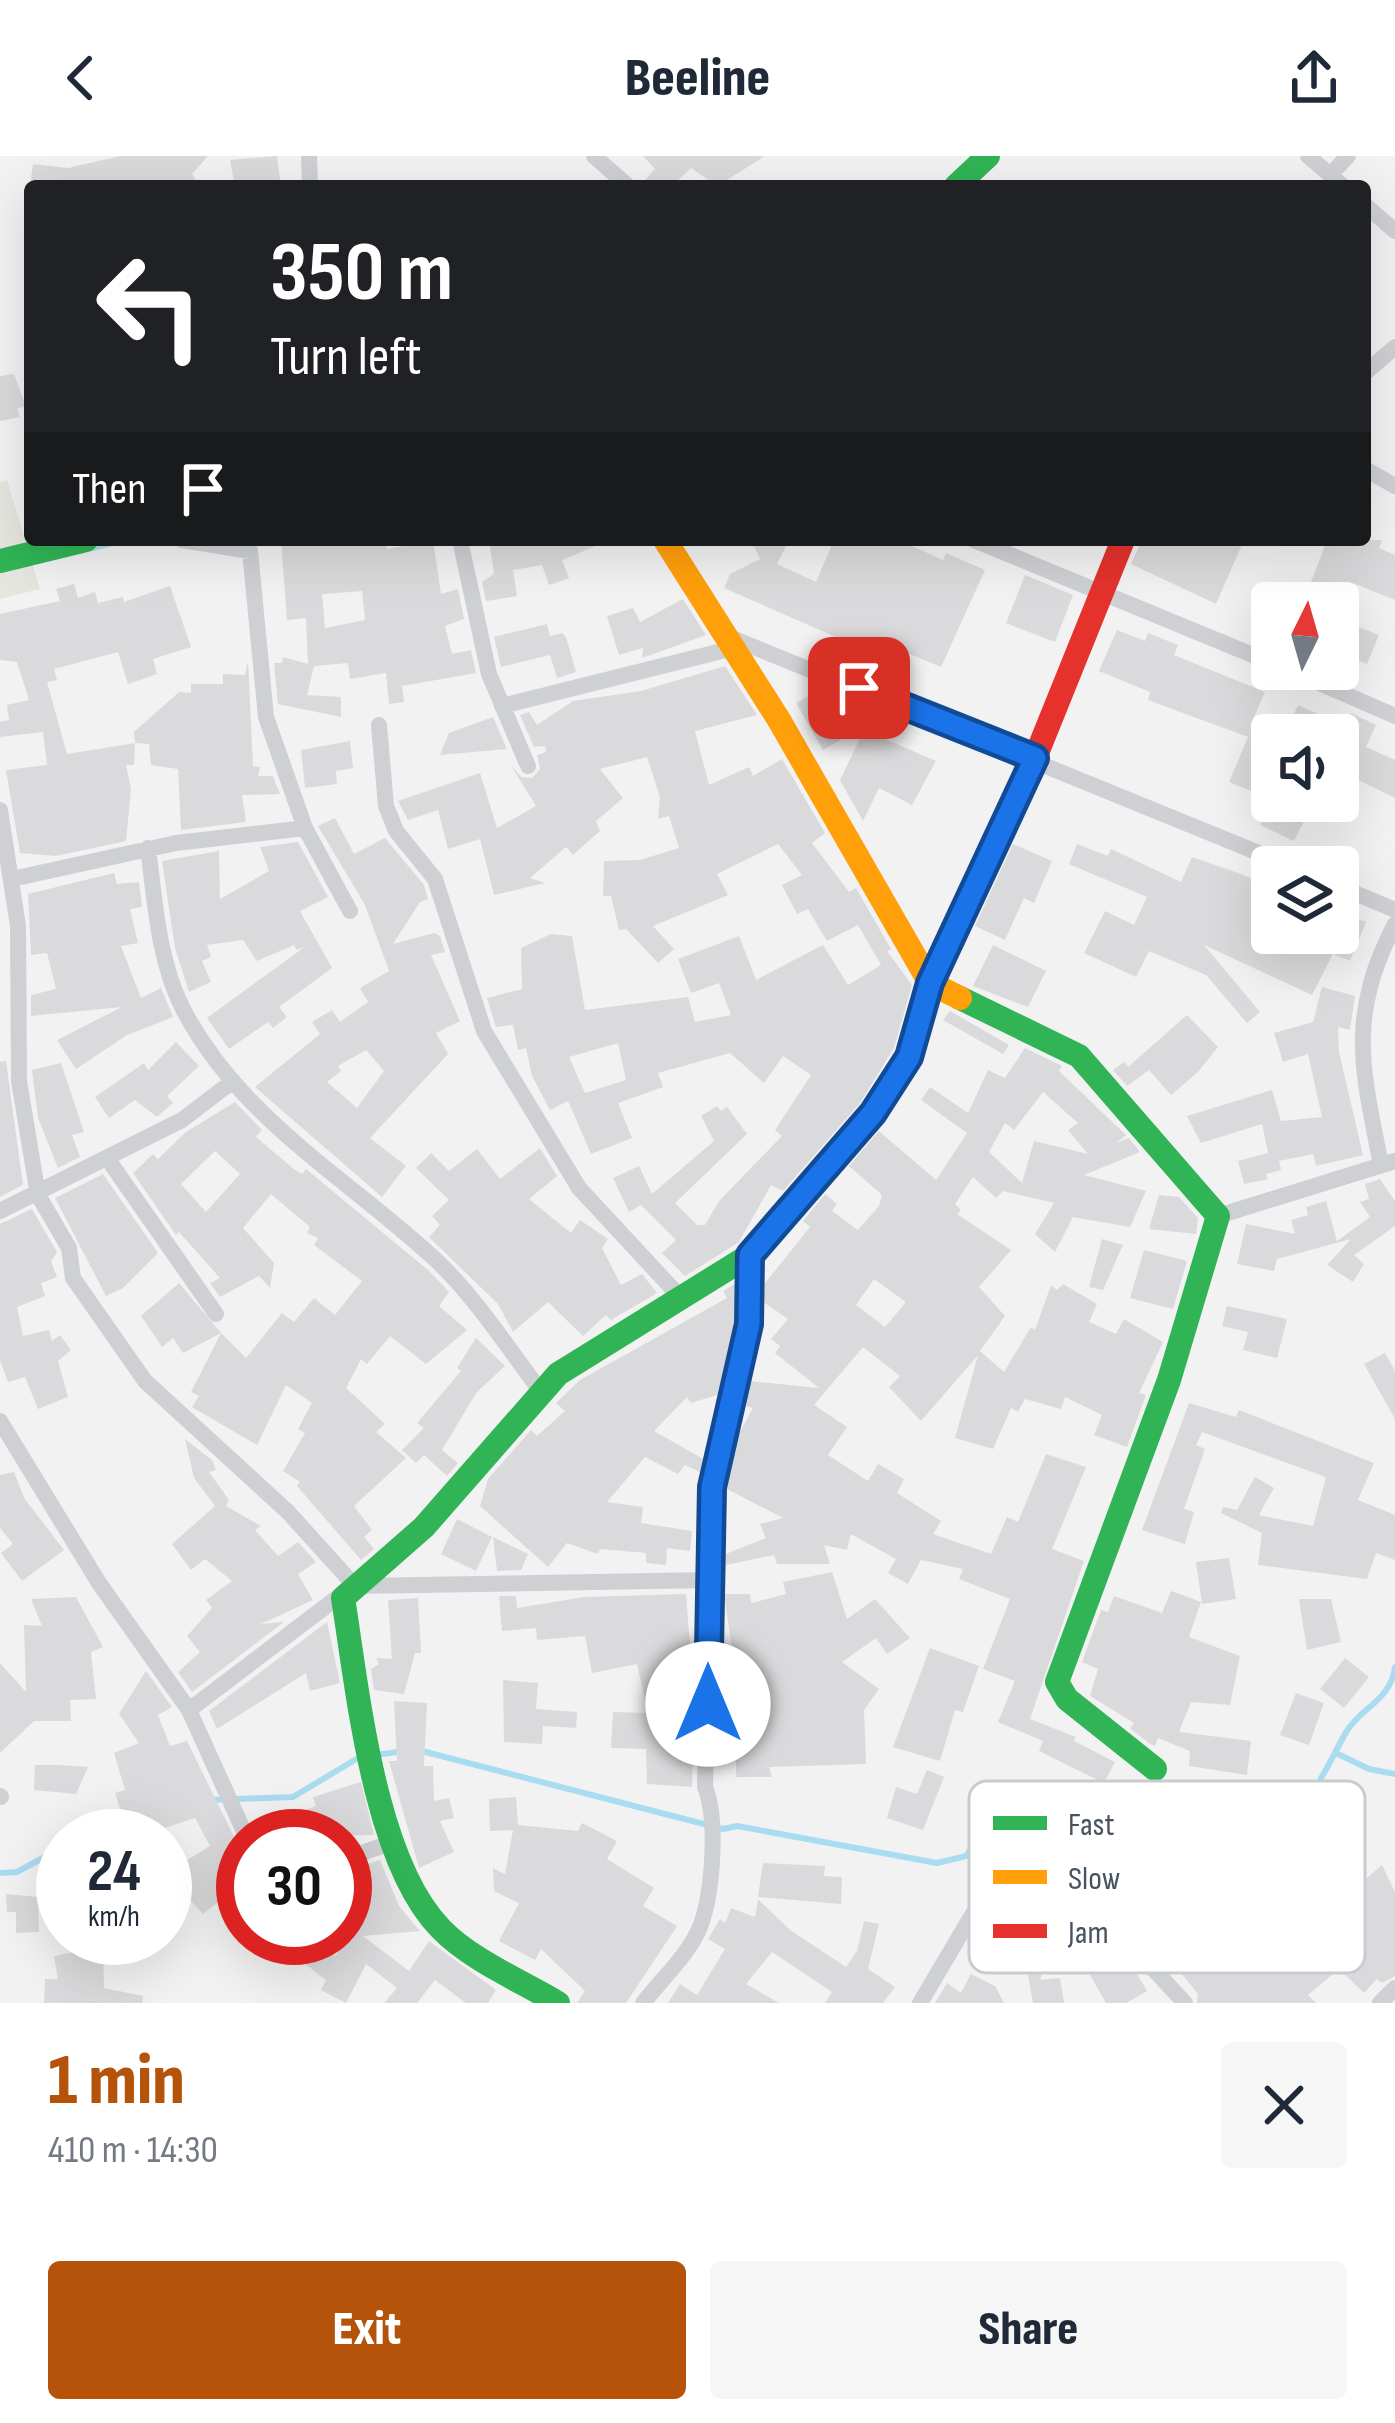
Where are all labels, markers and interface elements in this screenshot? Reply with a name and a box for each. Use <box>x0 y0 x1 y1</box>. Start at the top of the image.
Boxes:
icon: back <box>48 45 114 111</box>
icon: share <box>1281 45 1347 111</box>
text: Beeline <box>625 46 770 111</box>
text: 350 m <box>270 223 453 324</box>
icon: left <box>72 228 228 384</box>
text: Turn left <box>270 325 422 390</box>
icon: arrive <box>170 456 236 522</box>
text: Then <box>72 462 146 517</box>
north arrow <box>1251 582 1359 690</box>
map controls <box>1251 582 1359 954</box>
pin <box>808 637 910 739</box>
icon: arrive <box>826 655 892 721</box>
button: sound <box>1251 714 1359 822</box>
button: layers <box>1251 846 1359 954</box>
position arrow <box>645 1641 771 1767</box>
legend <box>969 1781 1365 1973</box>
text: Fast <box>1068 1805 1115 1845</box>
speed limit sign: 30 <box>216 1809 372 1965</box>
text: 24 <box>87 1836 141 1908</box>
text: Slow <box>1068 1859 1120 1899</box>
text: km/h <box>88 1899 140 1935</box>
text: Jam <box>1067 1913 1109 1953</box>
text: 1 min <box>48 2038 185 2125</box>
button: close <box>1221 2042 1347 2168</box>
text: 410 m · 14:30 <box>48 2127 218 2174</box>
button: Exit <box>48 2261 686 2399</box>
button: Share <box>710 2261 1347 2399</box>

